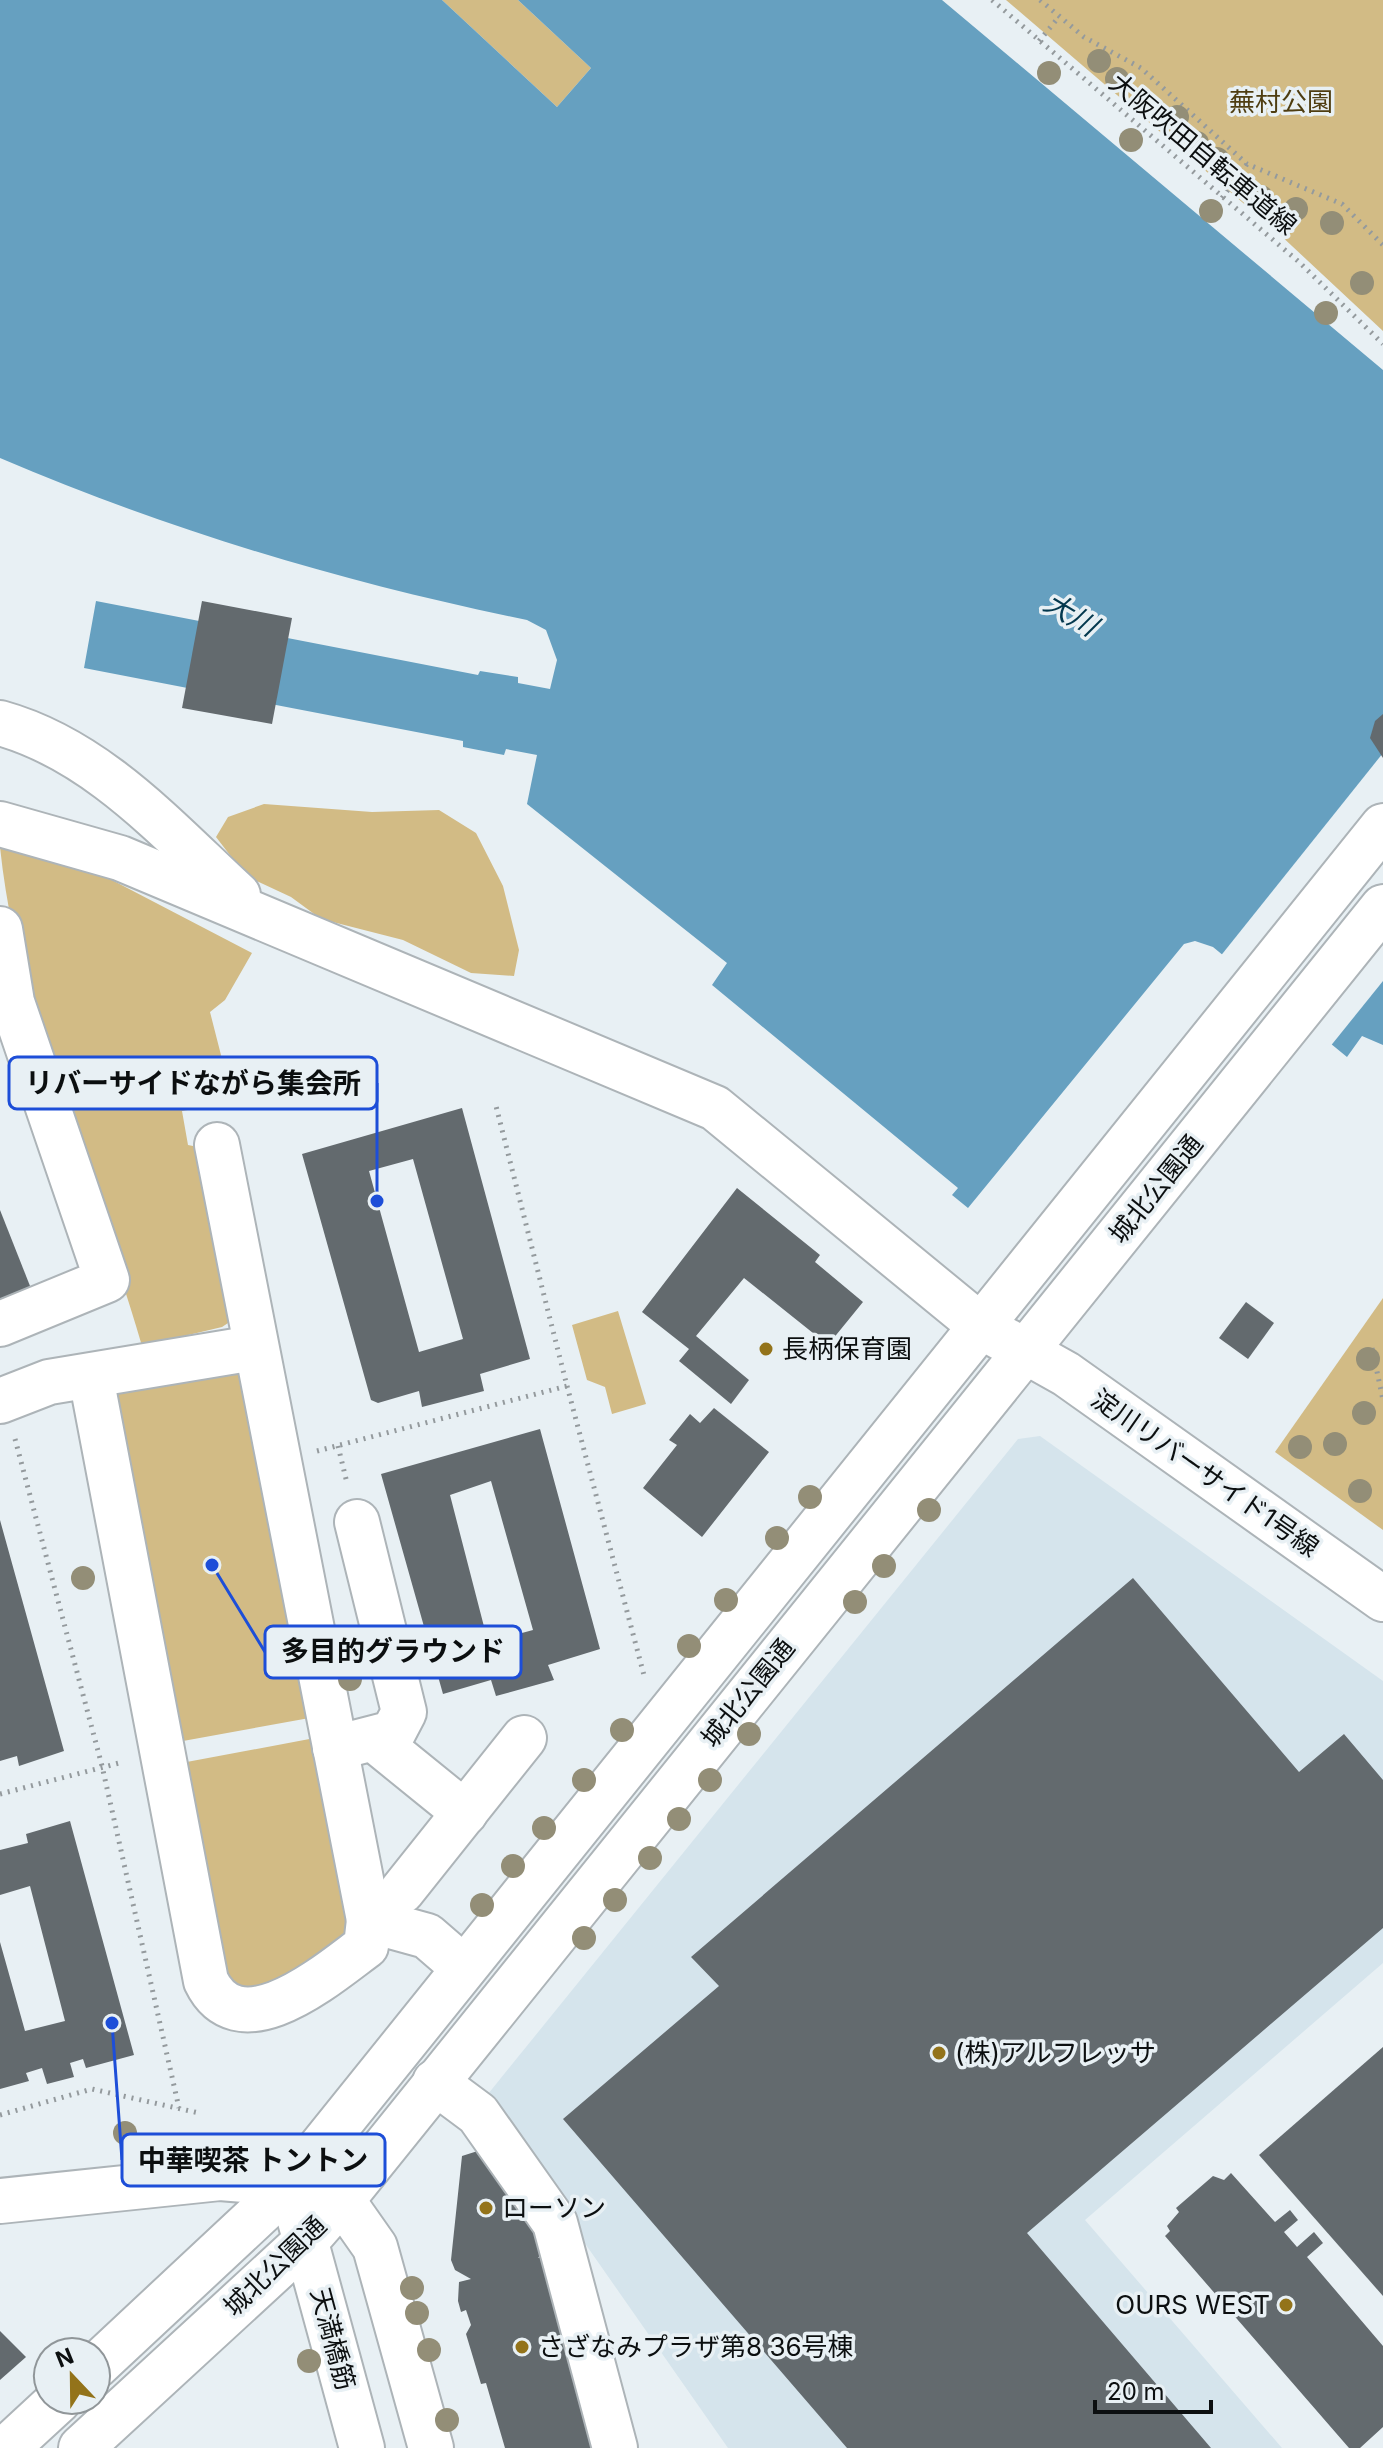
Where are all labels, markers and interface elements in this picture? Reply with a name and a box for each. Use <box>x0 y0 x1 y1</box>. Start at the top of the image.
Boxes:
street label: 大阪吹田自転車道線 <box>1104 67 1303 241</box>
park label: 蕪村公園 <box>1229 86 1333 117</box>
water label: 大川 <box>1038 585 1106 645</box>
callout: リバーサイドながら集会所 <box>9 1057 377 1109</box>
text: リバーサイドながら集会所 <box>25 1066 361 1100</box>
street label: 城北公園通 <box>1103 1128 1209 1249</box>
place label: 長柄保育園 <box>782 1333 912 1364</box>
marker: 長柄保育園 <box>757 1340 775 1358</box>
street label: 淀川リバーサイド1号線 <box>1086 1382 1325 1563</box>
callout: 多目的グラウンド <box>265 1626 521 1678</box>
street label: 城北公園通 <box>695 1632 801 1753</box>
text: 多目的グラウンド <box>281 1634 505 1668</box>
place label: (株)アルフレッサ <box>955 2037 1156 2068</box>
marker: (株)アルフレッサ <box>930 2044 948 2062</box>
callout: 中華喫茶 トントン <box>122 2134 385 2186</box>
text: 中華喫茶 トントン <box>138 2143 368 2177</box>
place label: ローソン <box>502 2192 606 2223</box>
marker: ローソン <box>477 2199 495 2217</box>
street label: 城北公園通 <box>217 2209 332 2322</box>
street label: 天満橋筋 <box>305 2285 362 2393</box>
place label: OURS WEST <box>1115 2289 1270 2320</box>
marker: OURS WEST <box>1277 2296 1295 2314</box>
place label: さざなみプラザ第8 36号棟 <box>538 2331 854 2362</box>
north arrow <box>32 2336 112 2416</box>
marker: さざなみプラザ第8 36号棟 <box>513 2338 531 2356</box>
text: N <box>52 2342 77 2373</box>
scale bar <box>1095 2364 1211 2414</box>
text: 20 m <box>1107 2377 1165 2406</box>

